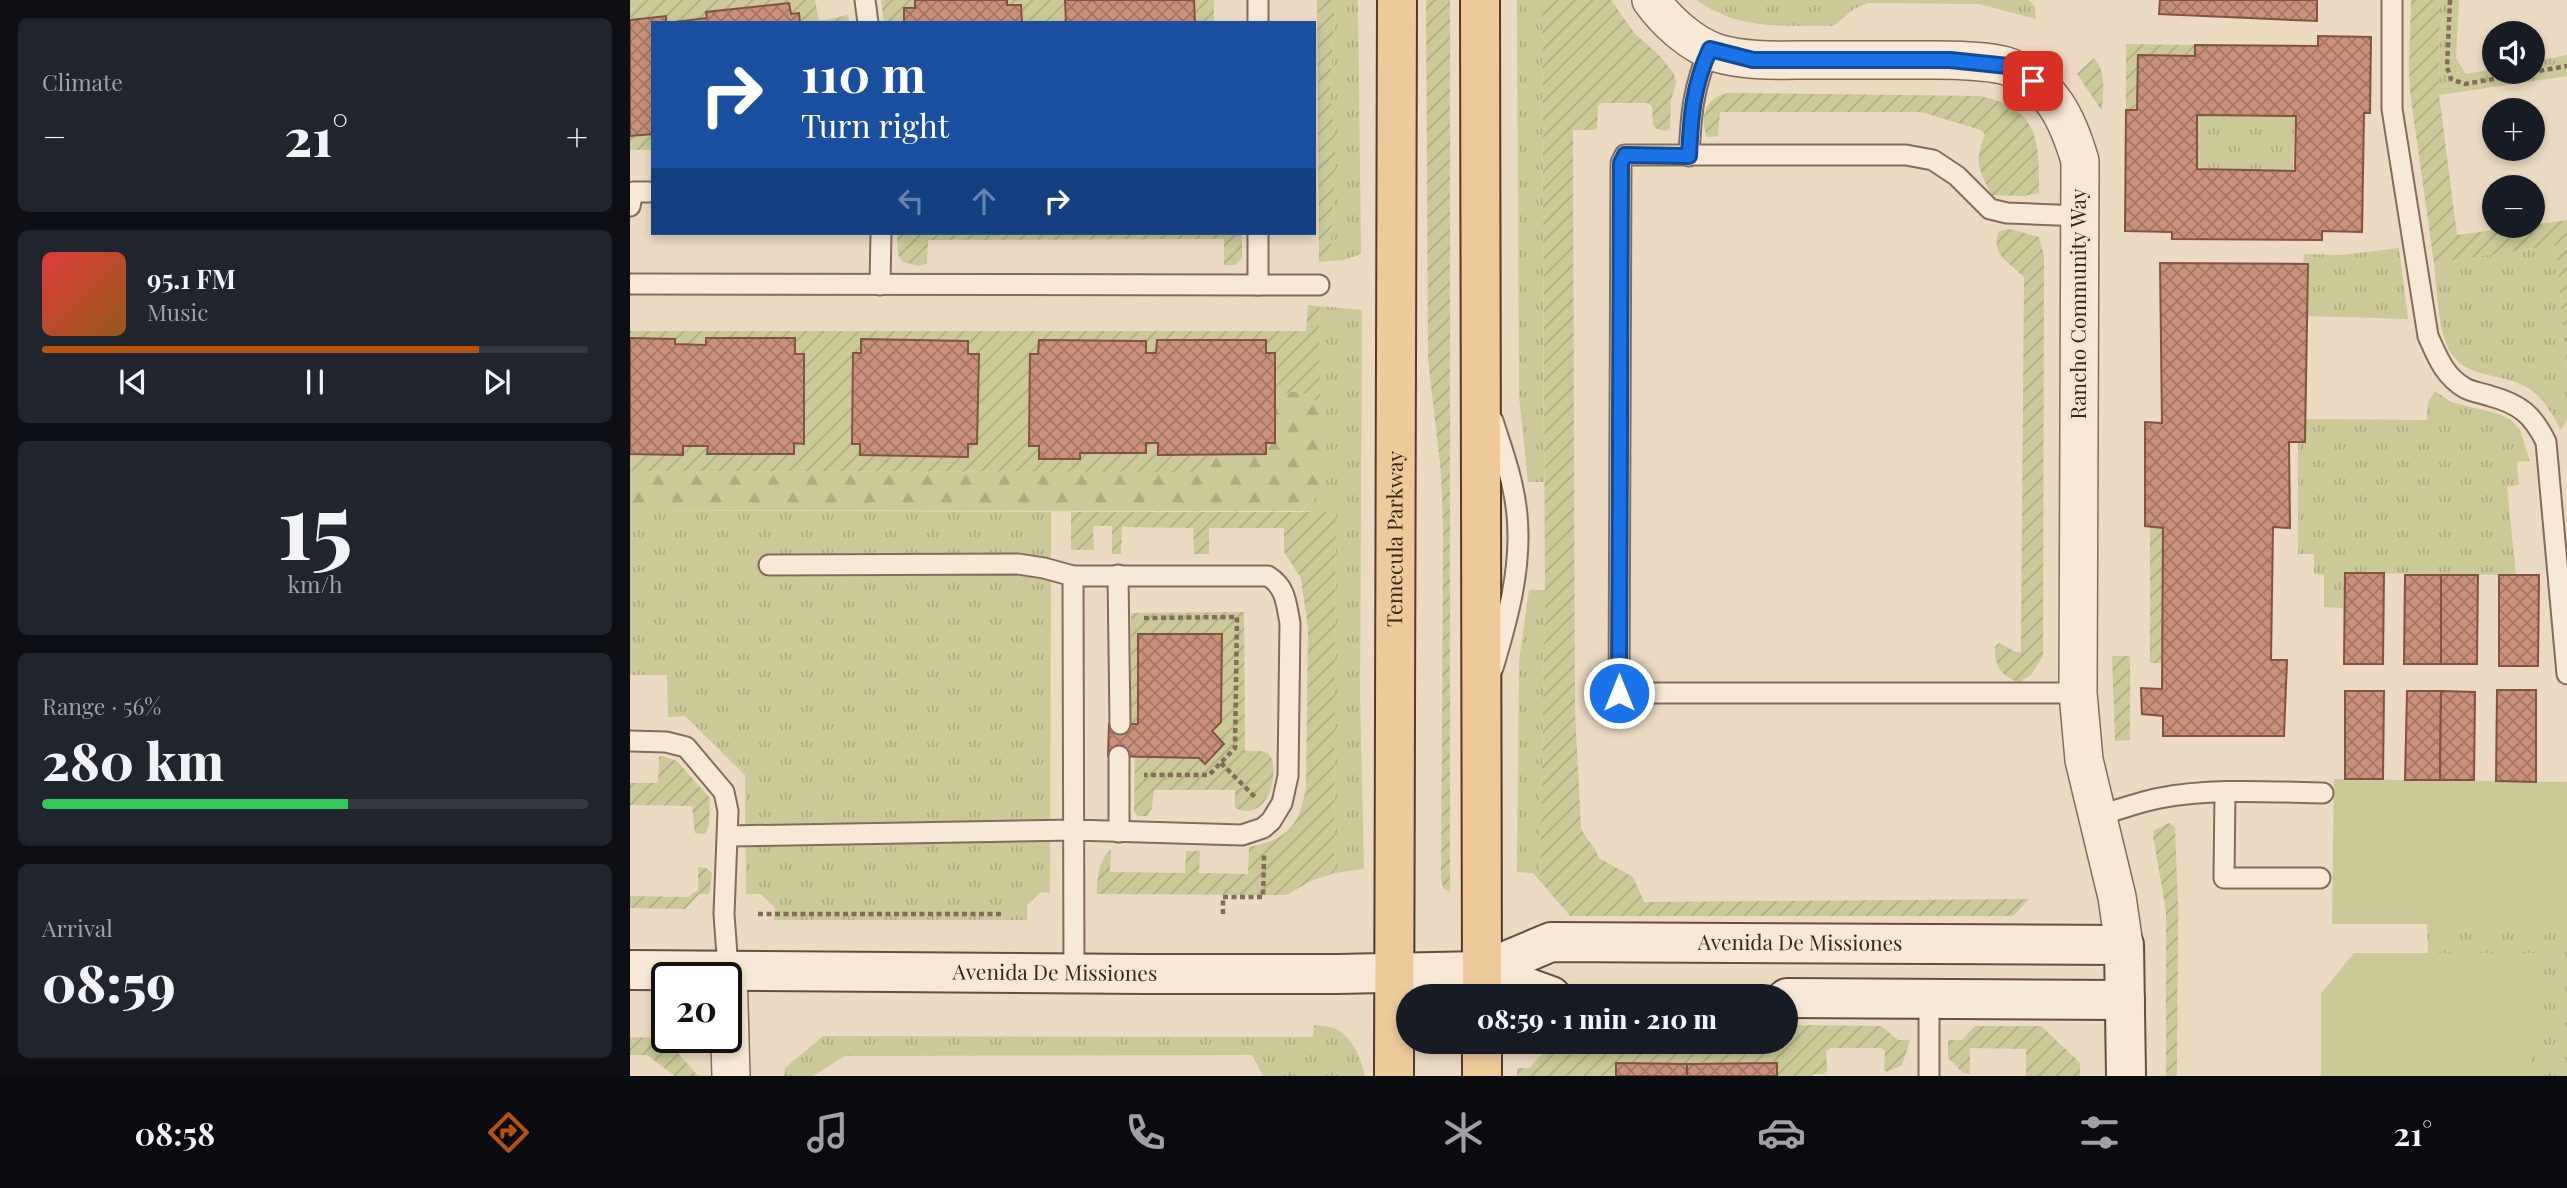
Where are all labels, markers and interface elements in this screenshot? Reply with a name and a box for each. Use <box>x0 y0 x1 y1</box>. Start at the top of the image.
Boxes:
map controls <box>2482 21 2545 238</box>
button: sound <box>2482 21 2545 84</box>
text: 110 m <box>801 40 926 105</box>
icon: right <box>686 49 777 140</box>
pin <box>2003 51 2063 111</box>
icon: arrive <box>2014 62 2052 100</box>
text: Climate <box>42 66 123 97</box>
button: + <box>2482 98 2545 161</box>
text: 21° <box>284 101 348 170</box>
text: Turn right <box>801 103 949 146</box>
text: − <box>42 110 67 161</box>
text: + <box>566 110 588 161</box>
button: − <box>2482 175 2545 238</box>
icon: left <box>892 182 930 220</box>
icon: ahead <box>965 182 1003 220</box>
icon: right <box>1038 182 1076 220</box>
street label: Rancho Community Way <box>2063 188 2091 419</box>
text: 95.1 FM <box>147 261 236 296</box>
text: Music <box>147 296 208 327</box>
icon: previous <box>114 363 152 401</box>
icon: pause <box>296 363 334 401</box>
icon: next <box>478 363 516 401</box>
street label: Temecula Parkway <box>1379 451 1408 627</box>
text: 15 <box>277 462 353 583</box>
text: km/h <box>287 568 343 599</box>
position arrow <box>1582 656 1656 730</box>
text: Range · 56% <box>42 690 161 721</box>
text: 280 km <box>42 725 224 794</box>
text: Arrival <box>42 912 113 943</box>
street label: Avenida De Missiones <box>1697 927 1903 956</box>
text: 08:59 <box>42 947 176 1016</box>
street label: Avenida De Missiones <box>951 956 1157 986</box>
speed limit sign: 20 <box>651 962 742 1053</box>
text: 08:59 · 1 min · 210 m <box>1477 1001 1717 1036</box>
icon: directions <box>484 1108 533 1157</box>
icon: music <box>803 1108 852 1157</box>
icon: phone <box>1121 1108 1170 1157</box>
icon: climate <box>1439 1108 1488 1157</box>
icon: car <box>1757 1108 1806 1157</box>
icon: filters <box>2075 1108 2124 1157</box>
text: 08:58 <box>135 1111 215 1154</box>
text: 21° <box>2394 1111 2432 1154</box>

